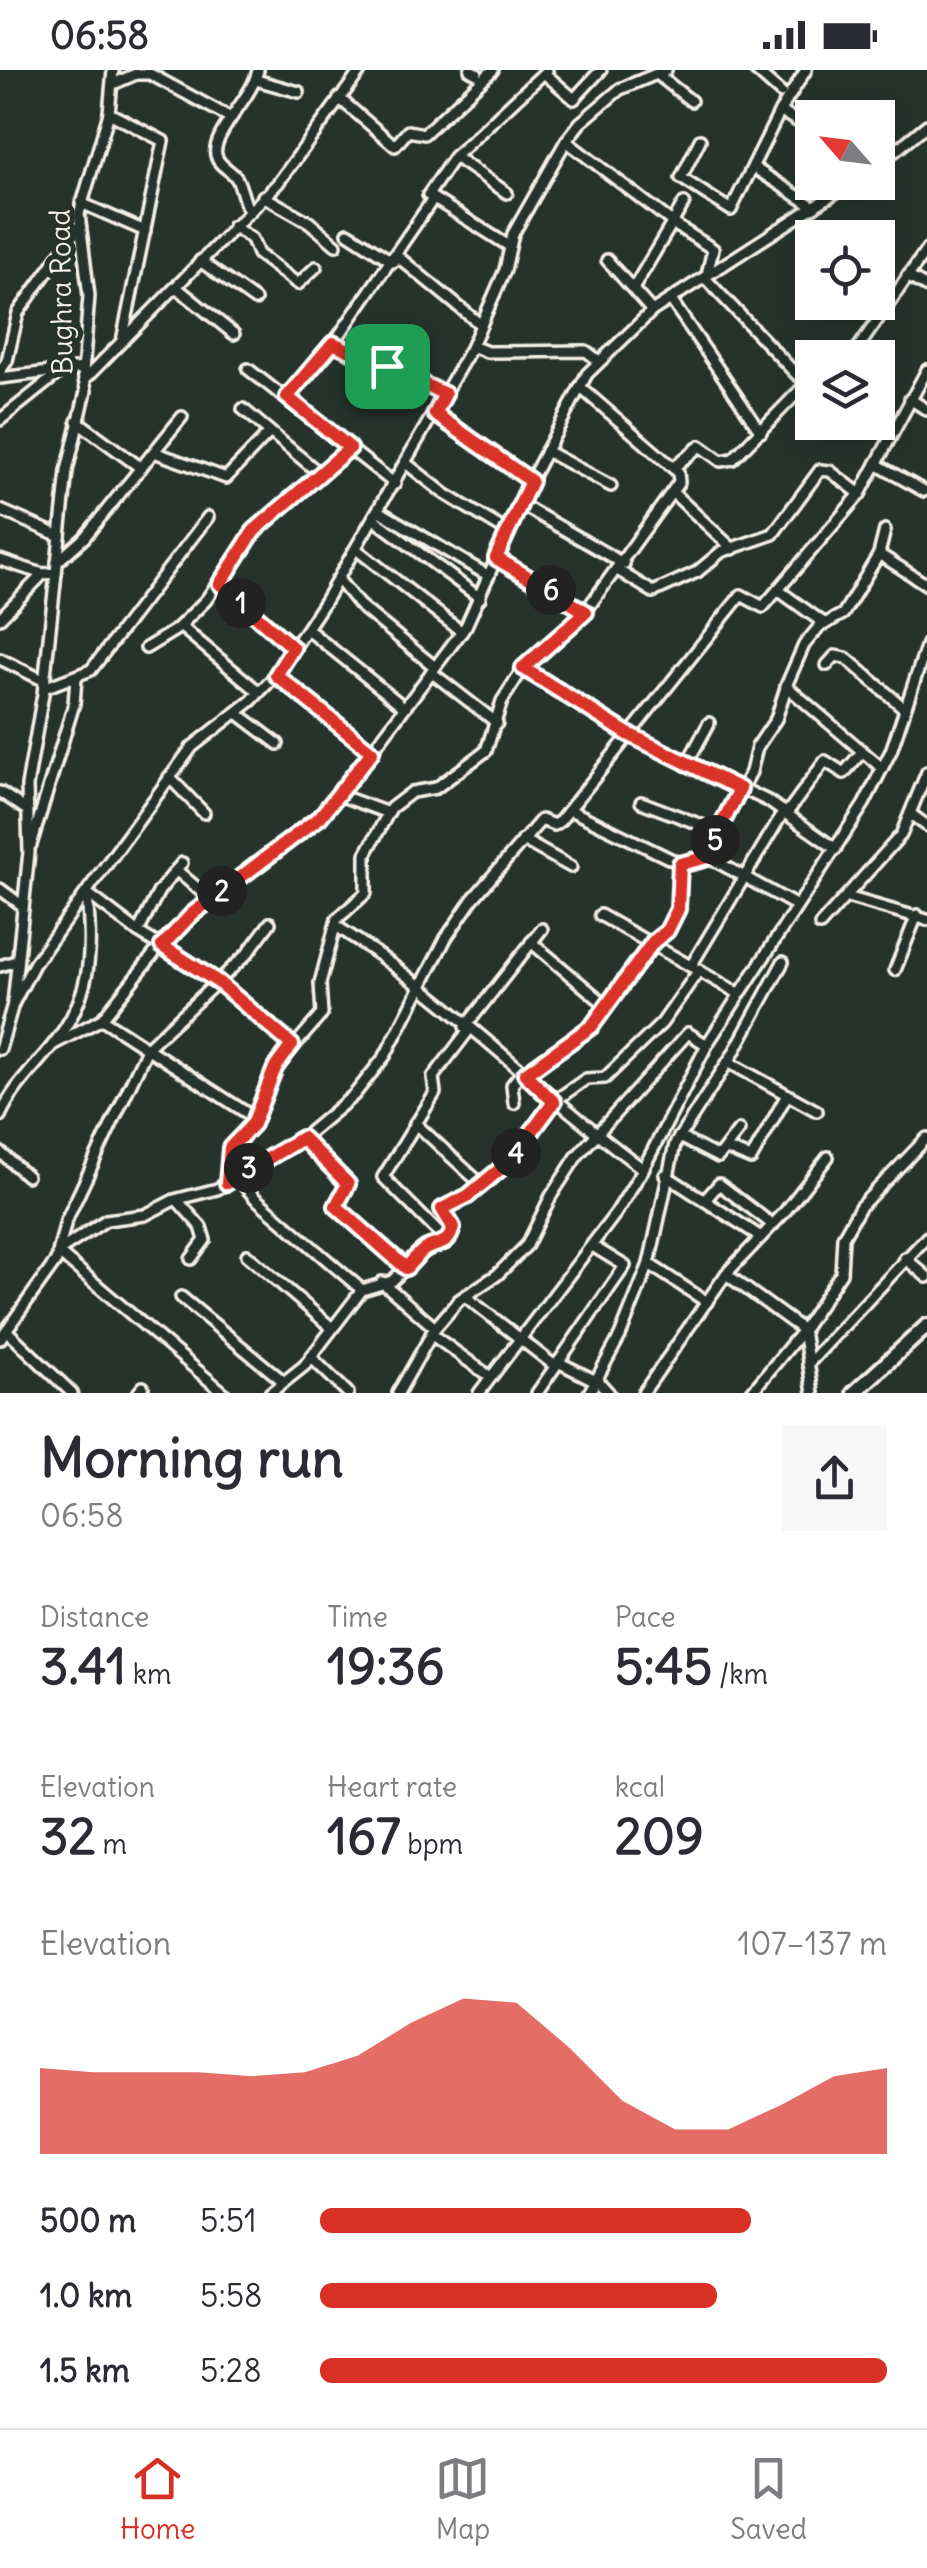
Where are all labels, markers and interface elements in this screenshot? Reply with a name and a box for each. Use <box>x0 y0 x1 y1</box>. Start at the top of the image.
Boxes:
text: 06:58 <box>50 12 149 59</box>
north arrow <box>795 100 895 200</box>
map controls <box>795 100 895 440</box>
street label: Bughra Road <box>42 209 80 375</box>
button: locate <box>795 220 895 320</box>
pin <box>345 324 430 409</box>
icon: arrive <box>360 339 415 394</box>
button: layers <box>795 340 895 440</box>
pin: 6 <box>526 565 576 615</box>
text: 6 <box>543 572 559 608</box>
pin: 1 <box>216 578 266 628</box>
text: 1 <box>235 585 247 621</box>
pin: 5 <box>690 815 740 865</box>
text: 5 <box>707 822 723 858</box>
pin: 2 <box>197 866 247 916</box>
text: 2 <box>214 873 230 909</box>
pin: 4 <box>491 1128 541 1178</box>
text: 4 <box>508 1135 524 1171</box>
pin: 3 <box>224 1143 274 1193</box>
text: 3 <box>241 1150 257 1186</box>
text: Morning run <box>40 1423 344 1492</box>
button: share <box>782 1426 887 1531</box>
text: 06:58 <box>40 1495 124 1536</box>
text: Distance <box>40 1599 149 1635</box>
text: Time <box>327 1599 388 1635</box>
text: Pace <box>615 1599 676 1635</box>
text: 3.41 <box>40 1635 126 1698</box>
text: 19:36 <box>327 1635 444 1698</box>
text: 5:45 <box>615 1635 712 1698</box>
text: km <box>126 1656 172 1692</box>
text: /km <box>712 1656 768 1692</box>
text: Elevation <box>40 1769 155 1805</box>
text: Heart rate <box>327 1769 457 1805</box>
text: kcal <box>615 1769 665 1805</box>
text: 32 <box>40 1805 96 1868</box>
text: 167 <box>327 1805 401 1868</box>
text: 209 <box>615 1805 704 1868</box>
text: m <box>96 1826 127 1862</box>
text: bpm <box>401 1826 463 1862</box>
text: Elevation <box>40 1923 171 1964</box>
text: 107–137 m <box>738 1923 887 1964</box>
text: 500 m <box>40 2200 136 2241</box>
text: 5:51 <box>200 2200 257 2241</box>
text: 1.0 km <box>40 2275 132 2316</box>
text: 5:58 <box>200 2275 262 2316</box>
text: 1.5 km <box>40 2350 130 2391</box>
text: 5:28 <box>200 2350 262 2391</box>
tab: Home <box>120 2451 195 2547</box>
tab: Map <box>435 2451 490 2547</box>
tab: Saved <box>730 2451 807 2547</box>

